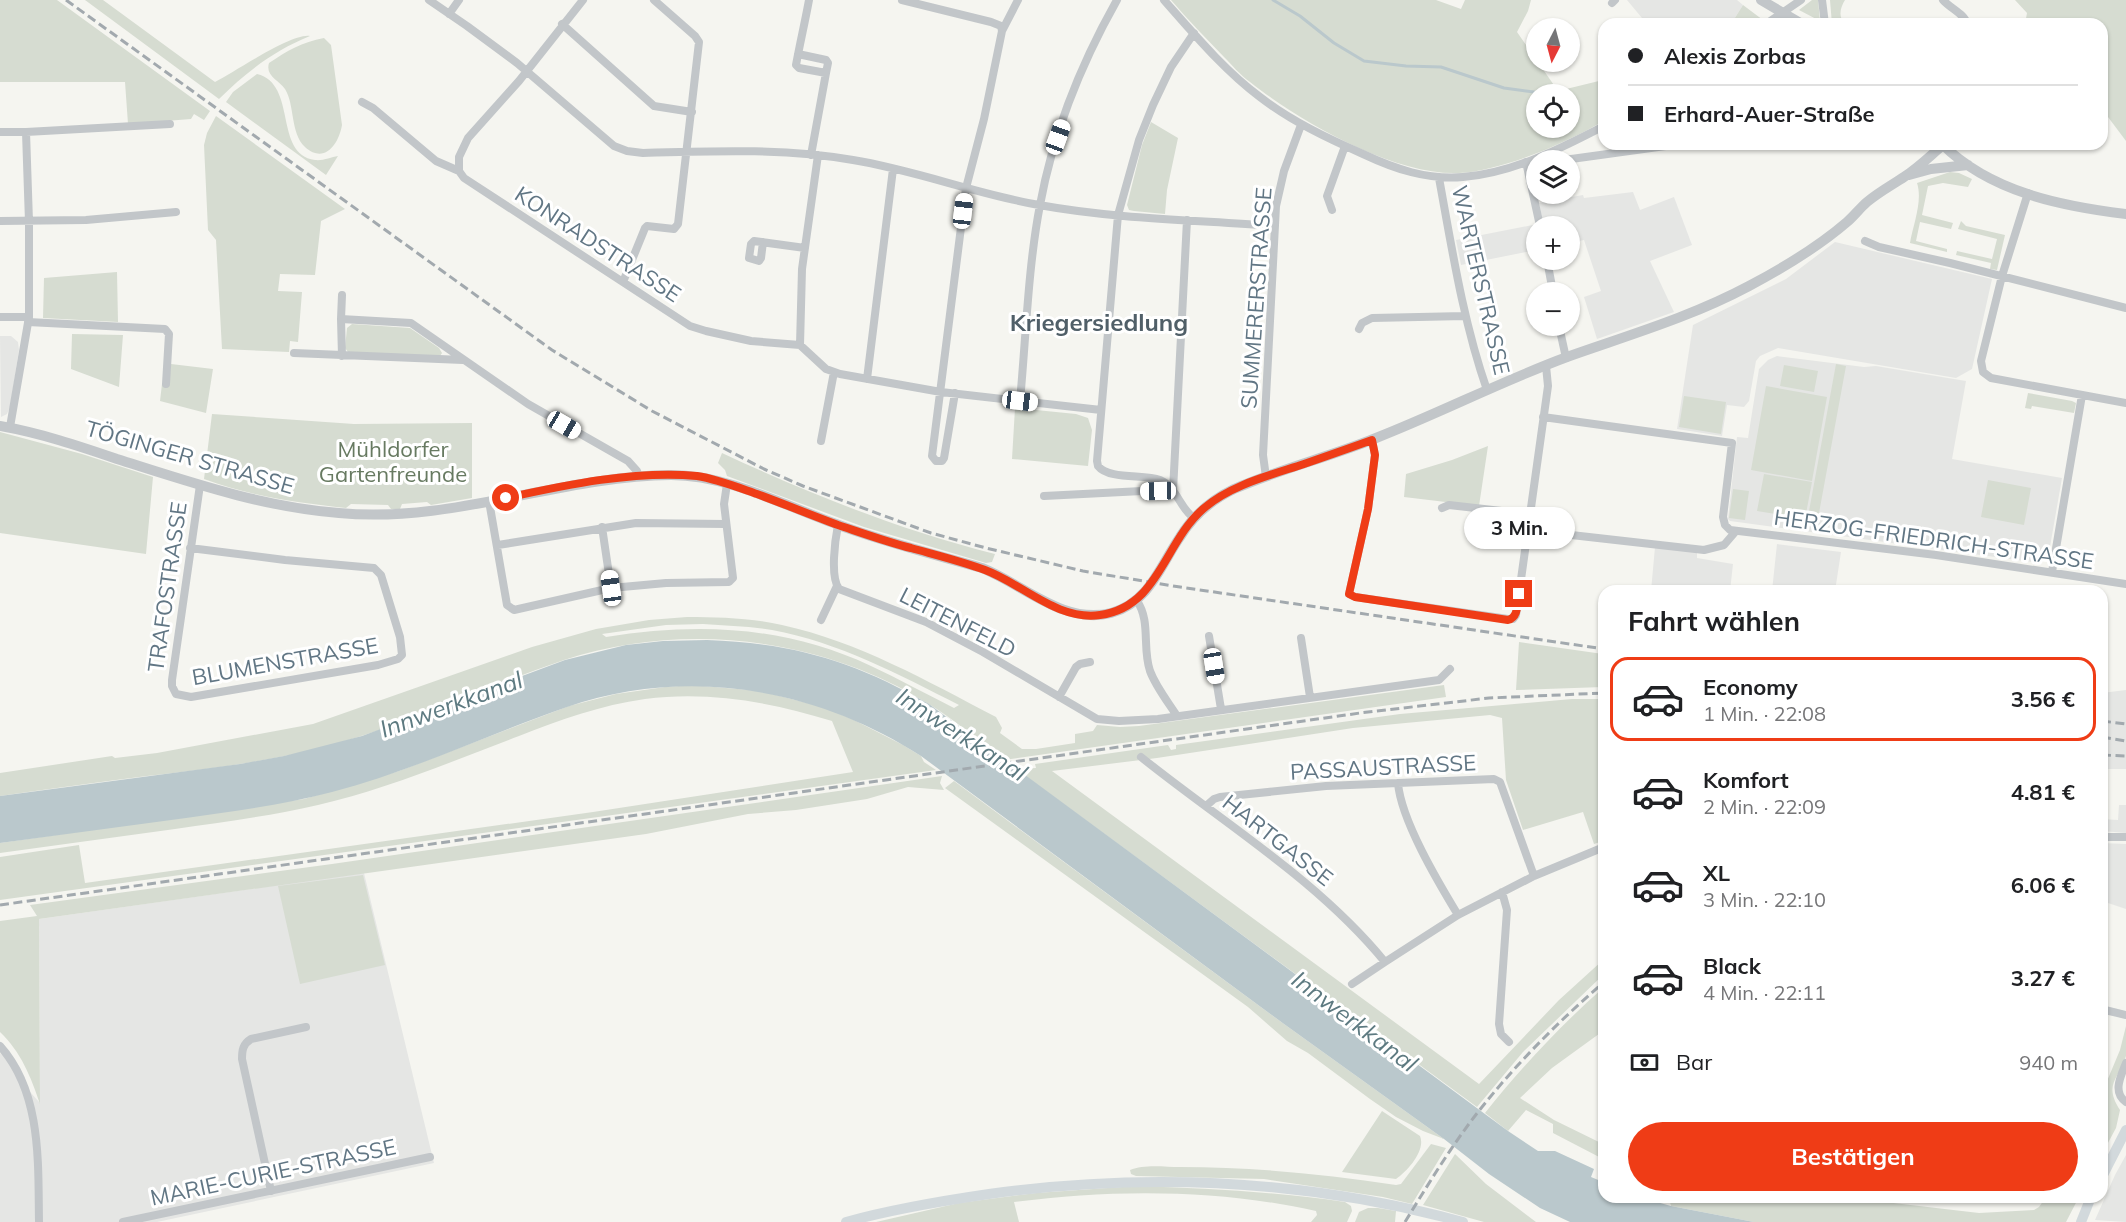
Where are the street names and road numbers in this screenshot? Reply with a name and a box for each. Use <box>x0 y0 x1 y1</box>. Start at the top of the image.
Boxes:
street label: KONRADSTRASSE <box>510 180 686 308</box>
street label: WARTERSTRASSE <box>1446 182 1516 378</box>
street label: SUMMERERSTRASSE <box>1234 186 1278 410</box>
street label: TÖGINGER STRASSE <box>83 414 297 500</box>
street label: TRAFOSTRASSE <box>141 500 193 674</box>
street label: HERZOG-FRIEDRICH-STRASSE <box>1772 503 2096 575</box>
street label: LEITENFELD <box>895 581 1021 663</box>
street label: BLUMENSTRASSE <box>190 631 380 691</box>
street label: PASSAUSTRASSE <box>1289 748 1477 786</box>
street label: HARTGASSE <box>1217 788 1339 892</box>
street label: MARIE-CURIE-STRASSE <box>148 1132 398 1212</box>

